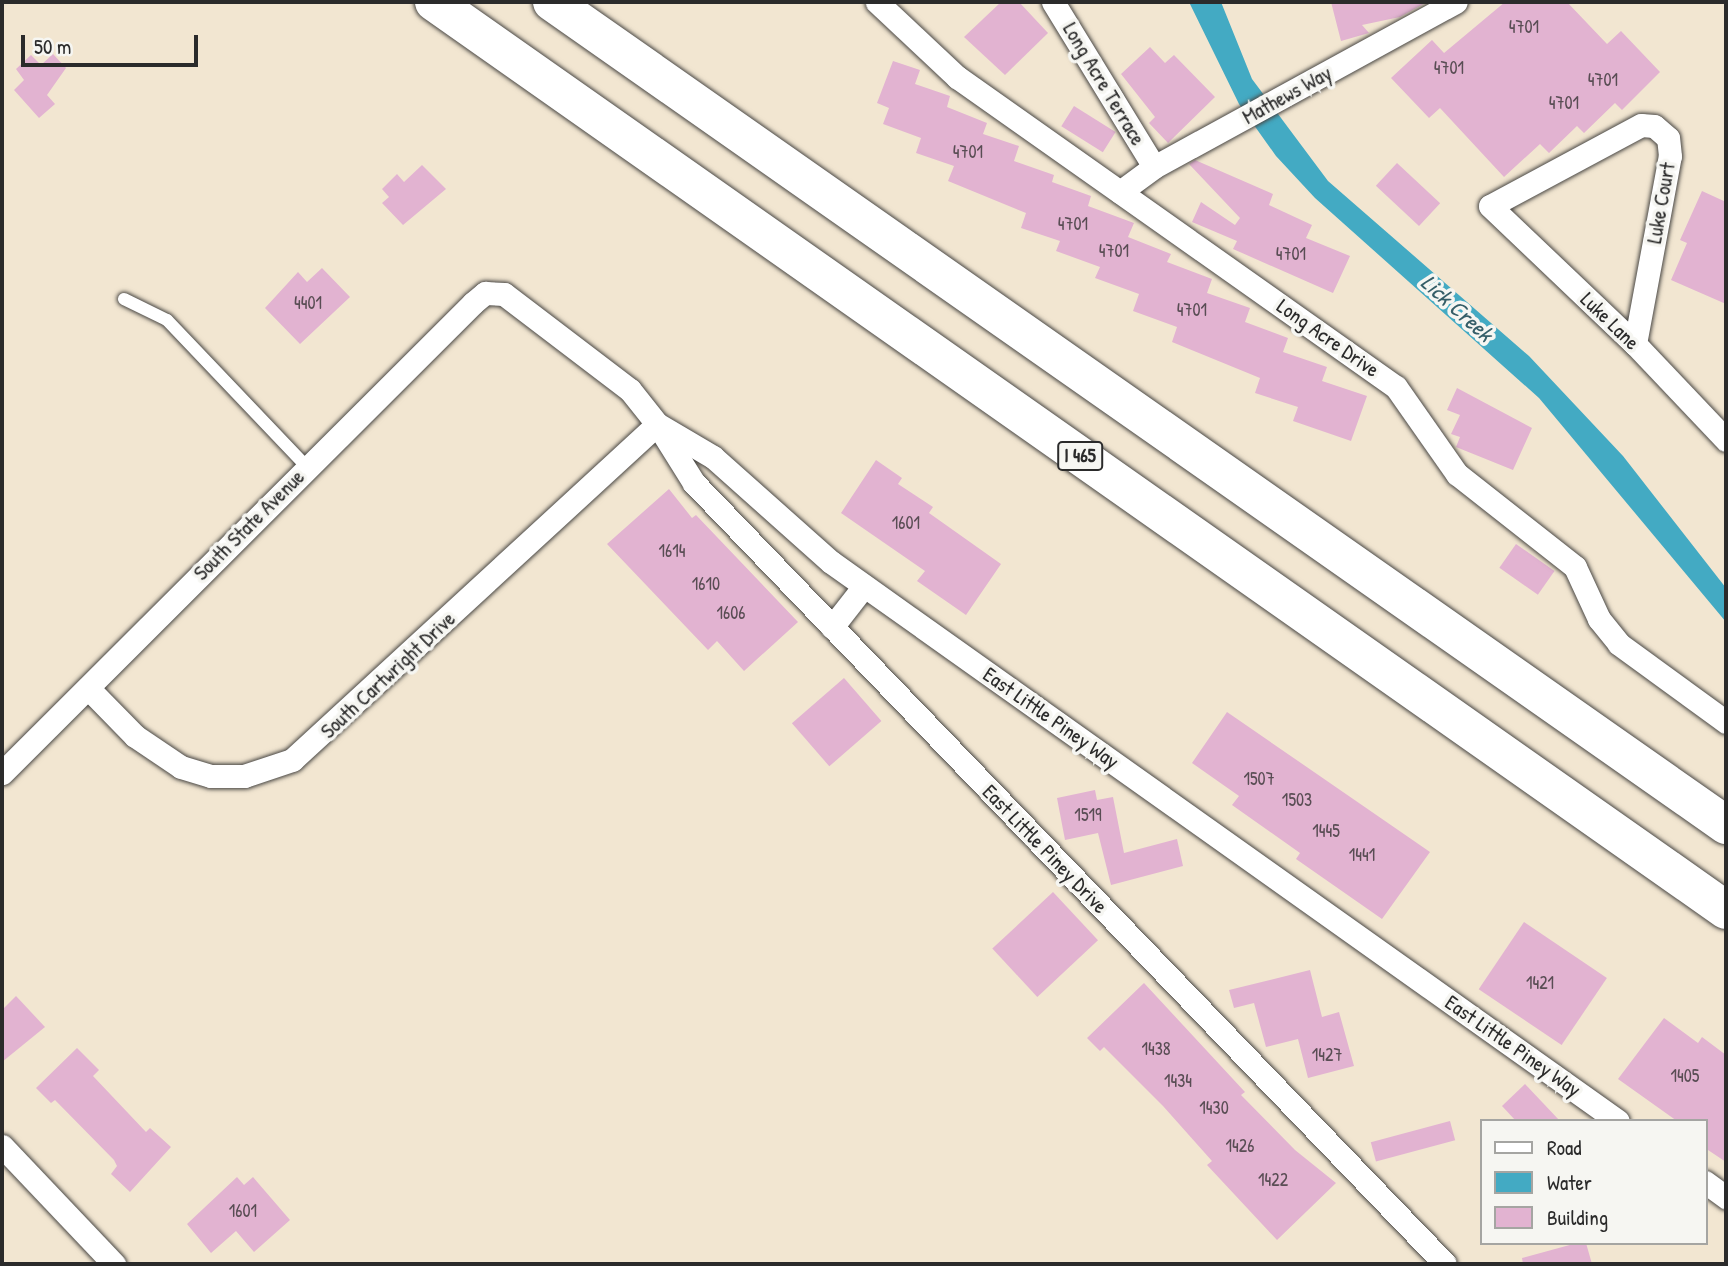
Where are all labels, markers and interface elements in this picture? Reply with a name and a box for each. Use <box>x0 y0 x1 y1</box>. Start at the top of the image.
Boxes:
house number: 4701 <box>1509 16 1539 38</box>
street label: Long Acre Terrace <box>1057 18 1151 150</box>
scale bar <box>24 21 201 65</box>
text: 50 m <box>34 32 71 61</box>
house number: 4701 <box>1434 57 1464 79</box>
street label: Mathews Way <box>1238 60 1336 130</box>
house number: 4701 <box>1588 69 1618 91</box>
house number: 4701 <box>1549 92 1579 114</box>
house number: 4701 <box>953 141 983 163</box>
street label: Luke Court <box>1641 161 1681 245</box>
house number: 4701 <box>1058 213 1088 235</box>
house number: 4701 <box>1099 240 1129 262</box>
house number: 4701 <box>1276 243 1306 265</box>
water label: Lick Creek <box>1416 269 1498 347</box>
street label: Luke Lane <box>1575 287 1645 355</box>
house number: 4401 <box>294 292 322 314</box>
street label: Long Acre Drive <box>1272 294 1384 382</box>
house number: 4701 <box>1177 299 1207 321</box>
road number: I 465 <box>1056 440 1104 471</box>
street label: South State Avenue <box>188 464 310 586</box>
house number: 1601 <box>892 512 920 534</box>
house number: 1614 <box>659 540 685 562</box>
house number: 1610 <box>692 573 720 595</box>
house number: 1606 <box>717 602 745 624</box>
street label: South Cartwright Drive <box>316 606 460 744</box>
street label: East Little Piney Way <box>978 662 1124 774</box>
house number: 1507 <box>1243 768 1275 790</box>
street label: East Little Piney Drive <box>977 779 1113 919</box>
house number: 1503 <box>1282 789 1312 811</box>
house number: 1519 <box>1074 804 1102 826</box>
house number: 1445 <box>1312 820 1340 842</box>
house number: 1441 <box>1349 844 1375 866</box>
house number: 1421 <box>1526 972 1554 994</box>
street label: East Little Piney Way <box>1440 990 1586 1102</box>
house number: 1438 <box>1141 1038 1171 1060</box>
house number: 1427 <box>1312 1044 1342 1066</box>
house number: 1405 <box>1671 1065 1699 1087</box>
house number: 1434 <box>1164 1070 1192 1092</box>
house number: 1430 <box>1199 1097 1229 1119</box>
legend <box>1480 1119 1707 1245</box>
text: Road <box>1547 1133 1581 1162</box>
house number: 1426 <box>1226 1135 1254 1157</box>
text: Water <box>1547 1168 1592 1197</box>
house number: 1422 <box>1258 1169 1288 1191</box>
house number: 1601 <box>229 1200 257 1222</box>
text: Building <box>1547 1203 1608 1232</box>

